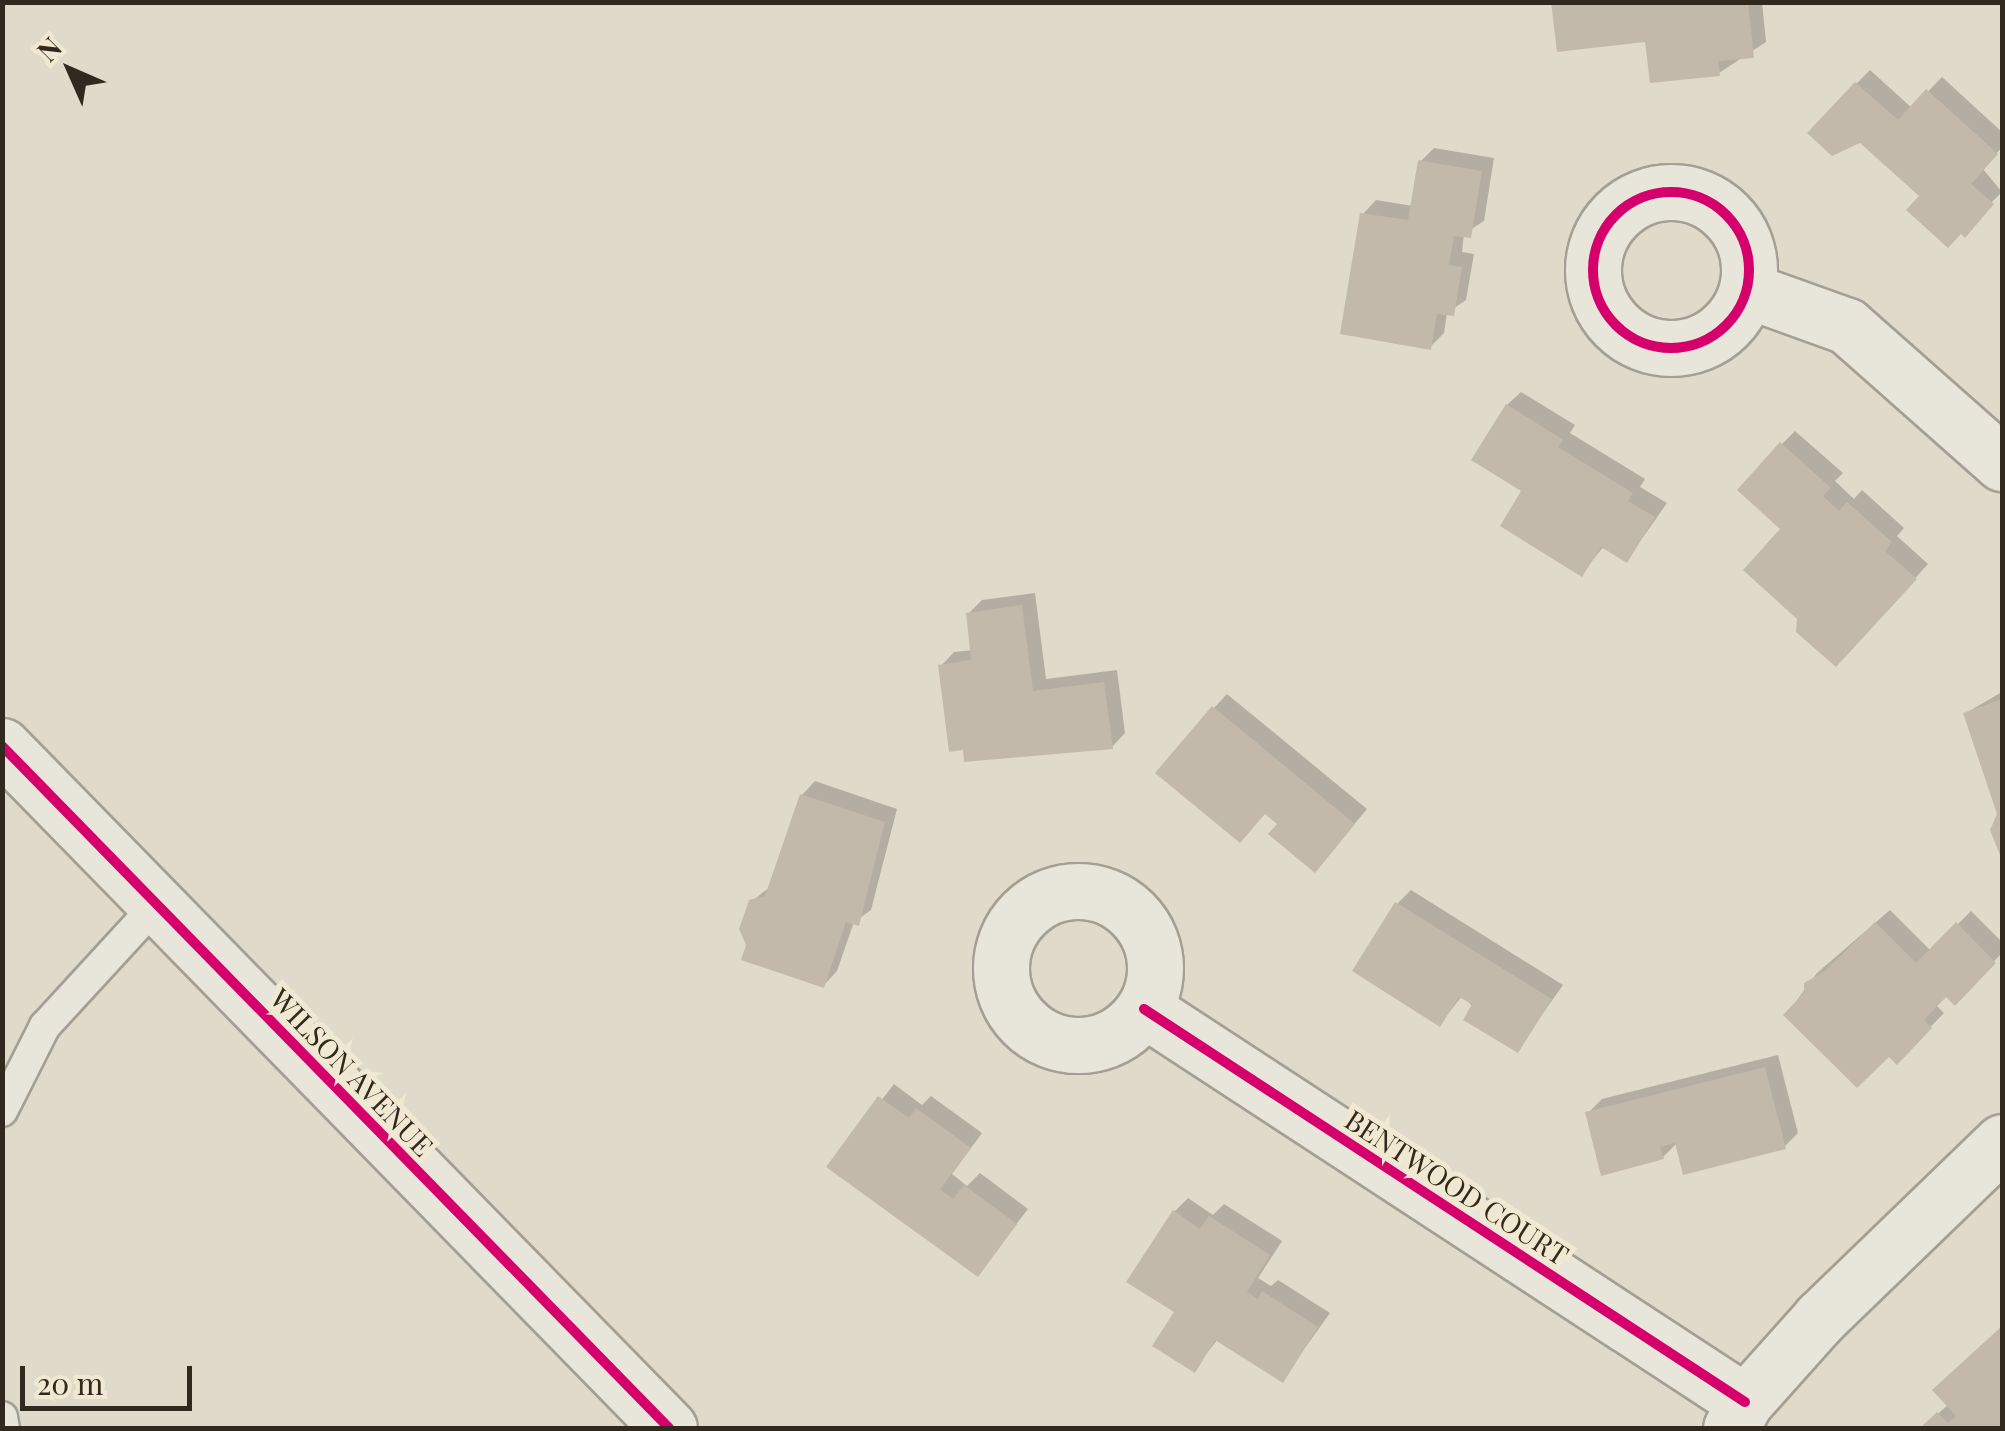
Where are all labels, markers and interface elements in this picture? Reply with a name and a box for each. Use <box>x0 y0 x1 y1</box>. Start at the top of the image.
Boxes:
north arrow <box>20 20 120 120</box>
text: N <box>28 28 69 69</box>
street label: WILSON AVENUE <box>263 981 441 1163</box>
street label: BENTWOOD COURT <box>1339 1102 1575 1272</box>
scale bar <box>25 1346 198 1408</box>
text: 20 m <box>37 1363 103 1403</box>

